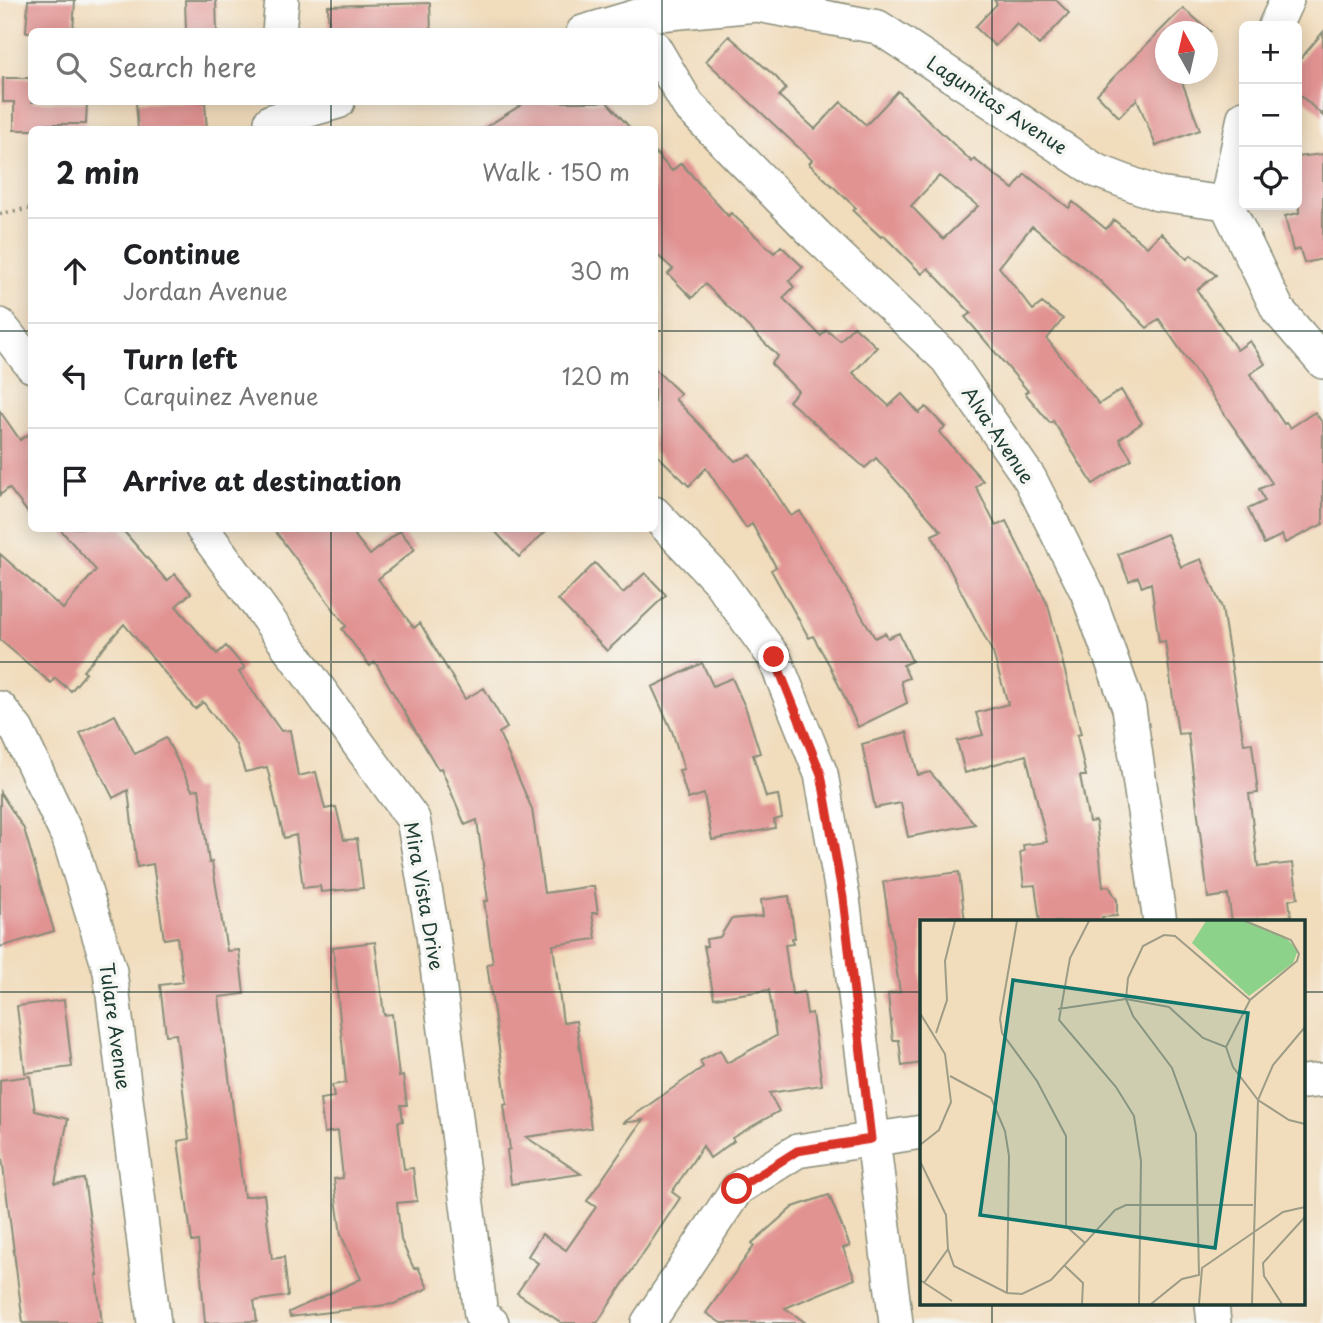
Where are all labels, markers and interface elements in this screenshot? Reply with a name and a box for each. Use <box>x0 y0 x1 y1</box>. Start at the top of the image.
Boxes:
north arrow <box>1155 21 1218 84</box>
map controls <box>1239 21 1302 210</box>
button: + <box>1239 21 1302 84</box>
search box <box>28 28 658 105</box>
text: Search here <box>108 47 257 86</box>
icon: search <box>52 48 90 86</box>
street label: Lagunitas Avenue <box>922 48 1073 160</box>
button: − <box>1239 84 1302 147</box>
button: locate <box>1239 147 1302 210</box>
text: 2 min <box>56 149 140 194</box>
text: Walk · 150 m <box>482 154 630 189</box>
text: Continue <box>123 234 240 273</box>
icon: ahead <box>56 252 94 290</box>
text: 30 m <box>569 253 630 288</box>
text: Jordan Avenue <box>123 273 288 308</box>
text: Turn left <box>123 339 238 378</box>
icon: left <box>56 357 94 395</box>
text: 120 m <box>562 358 630 393</box>
text: Carquinez Avenue <box>123 378 318 413</box>
street label: Alva Avenue <box>956 380 1042 489</box>
text: Arrive at destination <box>123 461 402 500</box>
icon: arrive <box>56 462 94 500</box>
route end <box>758 641 789 672</box>
street label: Mira Vista Drive <box>398 820 452 972</box>
inset map <box>920 920 1306 1306</box>
street label: Tulare Avenue <box>93 961 139 1091</box>
route start <box>721 1173 752 1204</box>

